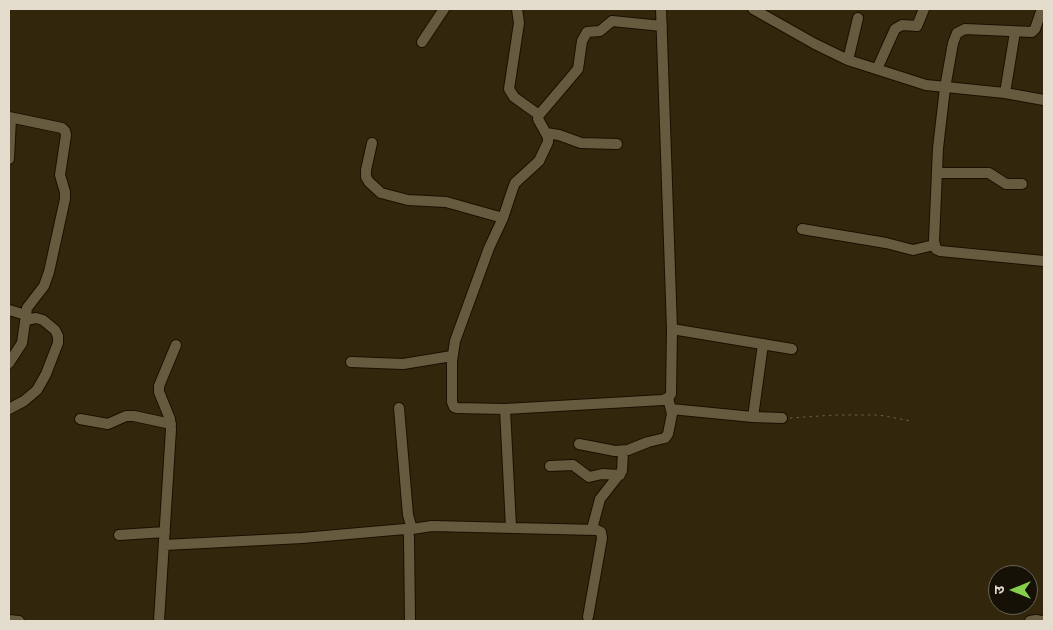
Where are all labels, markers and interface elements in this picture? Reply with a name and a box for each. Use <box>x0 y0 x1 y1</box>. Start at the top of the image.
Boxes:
north arrow <box>988 565 1038 615</box>
text: उ <box>990 586 1008 594</box>

